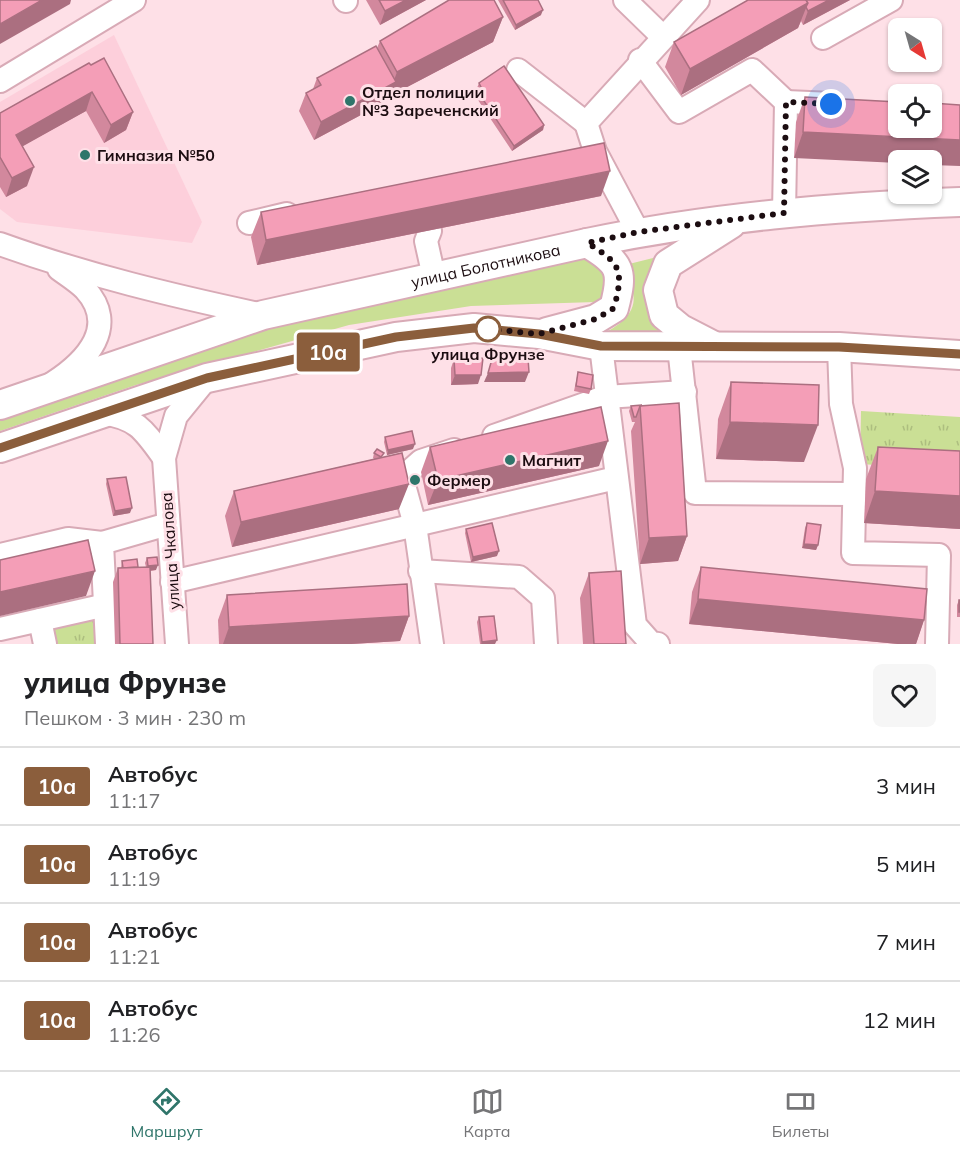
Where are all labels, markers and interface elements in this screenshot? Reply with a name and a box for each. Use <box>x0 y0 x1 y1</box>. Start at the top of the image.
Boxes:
north arrow <box>888 18 942 72</box>
map controls <box>888 18 942 204</box>
place label: Отдел полиции №3 Зареченский <box>362 82 499 120</box>
button: locate <box>888 84 942 138</box>
your location <box>816 89 846 119</box>
marker: Отдел полиции №3 Зареченский <box>343 94 357 108</box>
place label: Гимназия №50 <box>97 145 215 165</box>
marker: Гимназия №50 <box>78 148 92 162</box>
button: layers <box>888 150 942 204</box>
street label: улица Болотникова <box>409 239 562 292</box>
marker: улица Фрунзе <box>475 316 501 342</box>
line badge: 10а <box>294 332 362 372</box>
text: 10а <box>309 339 347 365</box>
place label: улица Фрунзе <box>431 344 545 364</box>
place label: Магнит <box>522 450 581 470</box>
marker: Магнит <box>503 453 517 467</box>
place label: Фермер <box>427 470 491 490</box>
marker: Фермер <box>408 473 422 487</box>
street label: улица Чкалова <box>156 492 184 610</box>
button: heart <box>873 664 936 727</box>
text: улица Фрунзе <box>24 665 227 700</box>
text: Пешком · 3 мин · 230 m <box>24 705 246 730</box>
text: Автобус <box>108 760 198 788</box>
text: 3 мин <box>876 772 936 800</box>
text: 10а <box>38 773 76 799</box>
text: 11:17 <box>108 788 161 813</box>
text: Автобус <box>108 838 198 866</box>
text: 5 мин <box>876 850 936 878</box>
text: 10а <box>38 851 76 877</box>
text: 11:19 <box>108 866 161 891</box>
text: Автобус <box>108 916 198 944</box>
text: 7 мин <box>876 928 936 956</box>
text: 10а <box>38 929 76 955</box>
text: 11:21 <box>108 944 161 969</box>
text: Автобус <box>108 994 198 1022</box>
text: 12 мин <box>863 1006 936 1034</box>
text: 10а <box>38 1007 76 1033</box>
text: 11:26 <box>108 1022 161 1047</box>
tab: Маршрут <box>131 1085 202 1141</box>
tab: Карта <box>464 1085 511 1141</box>
tab: Билеты <box>772 1085 829 1141</box>

